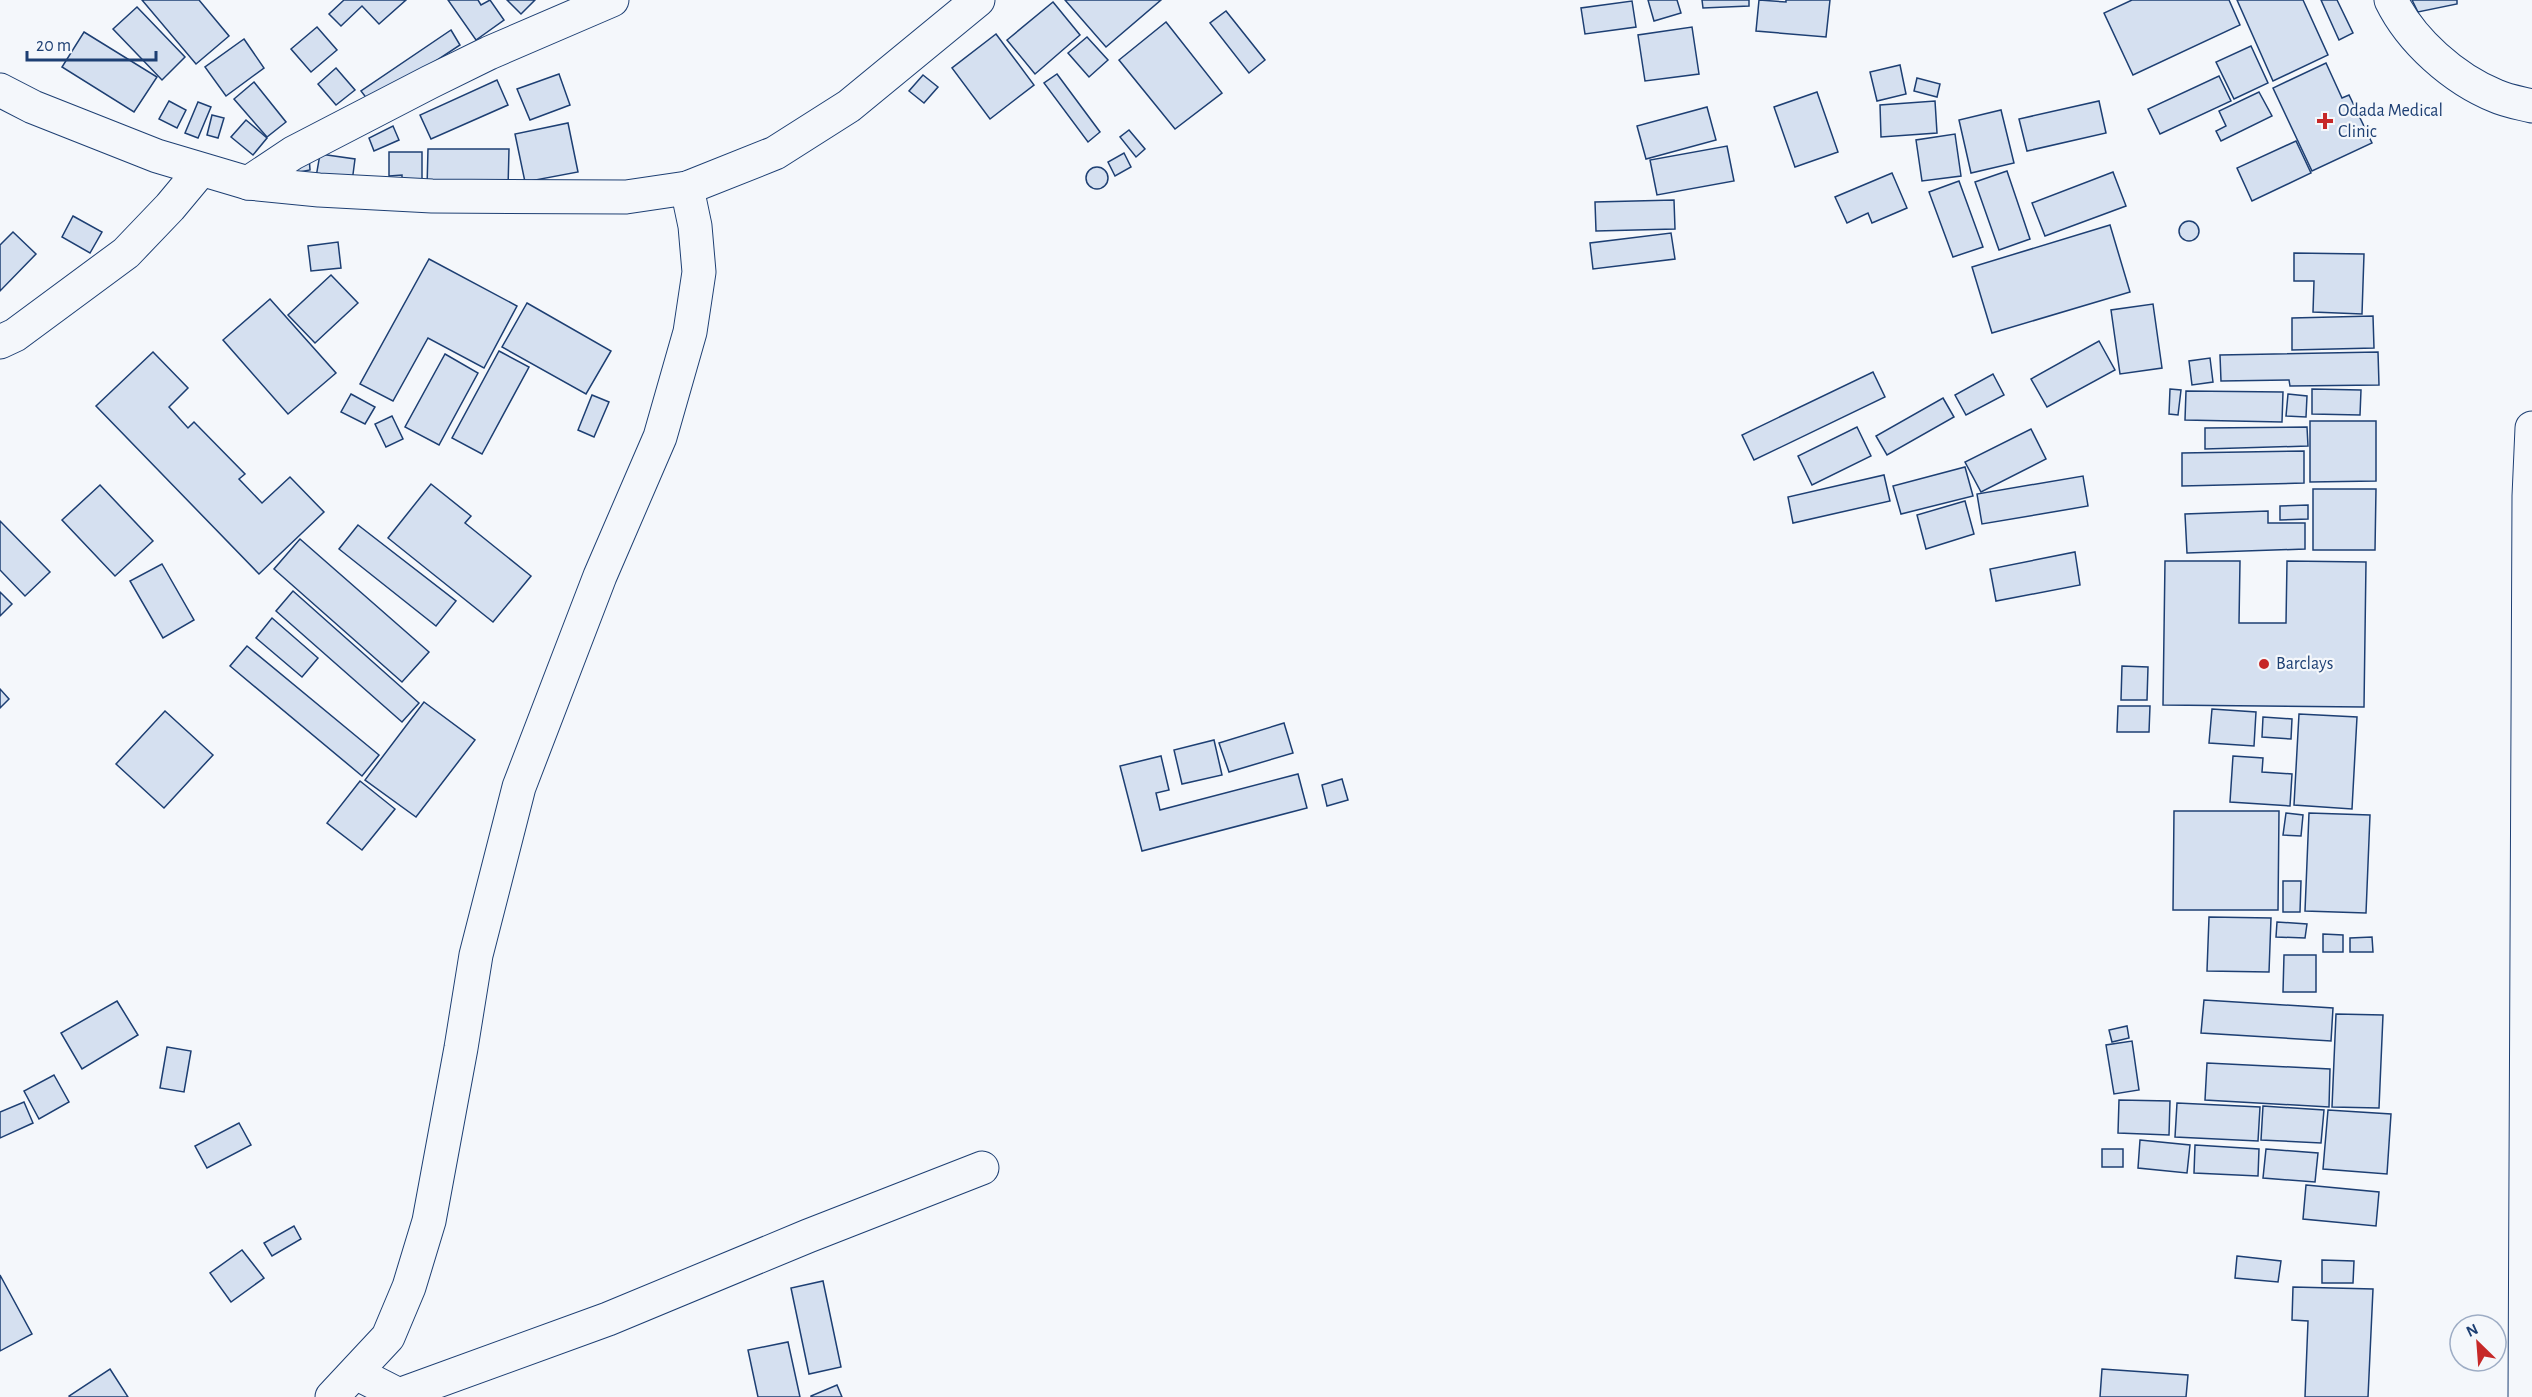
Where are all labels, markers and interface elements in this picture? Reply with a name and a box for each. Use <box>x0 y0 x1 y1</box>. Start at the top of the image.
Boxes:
scale bar <box>27 24 156 62</box>
text: 20 m <box>36 37 71 55</box>
place label: Odada Medical Clinic <box>2338 102 2443 141</box>
marker: Odada Medical Clinic <box>2316 112 2334 130</box>
place label: Barclays <box>2276 655 2333 673</box>
marker: Barclays <box>2257 657 2271 671</box>
north arrow <box>2448 1313 2508 1373</box>
text: N <box>2464 1321 2481 1340</box>

